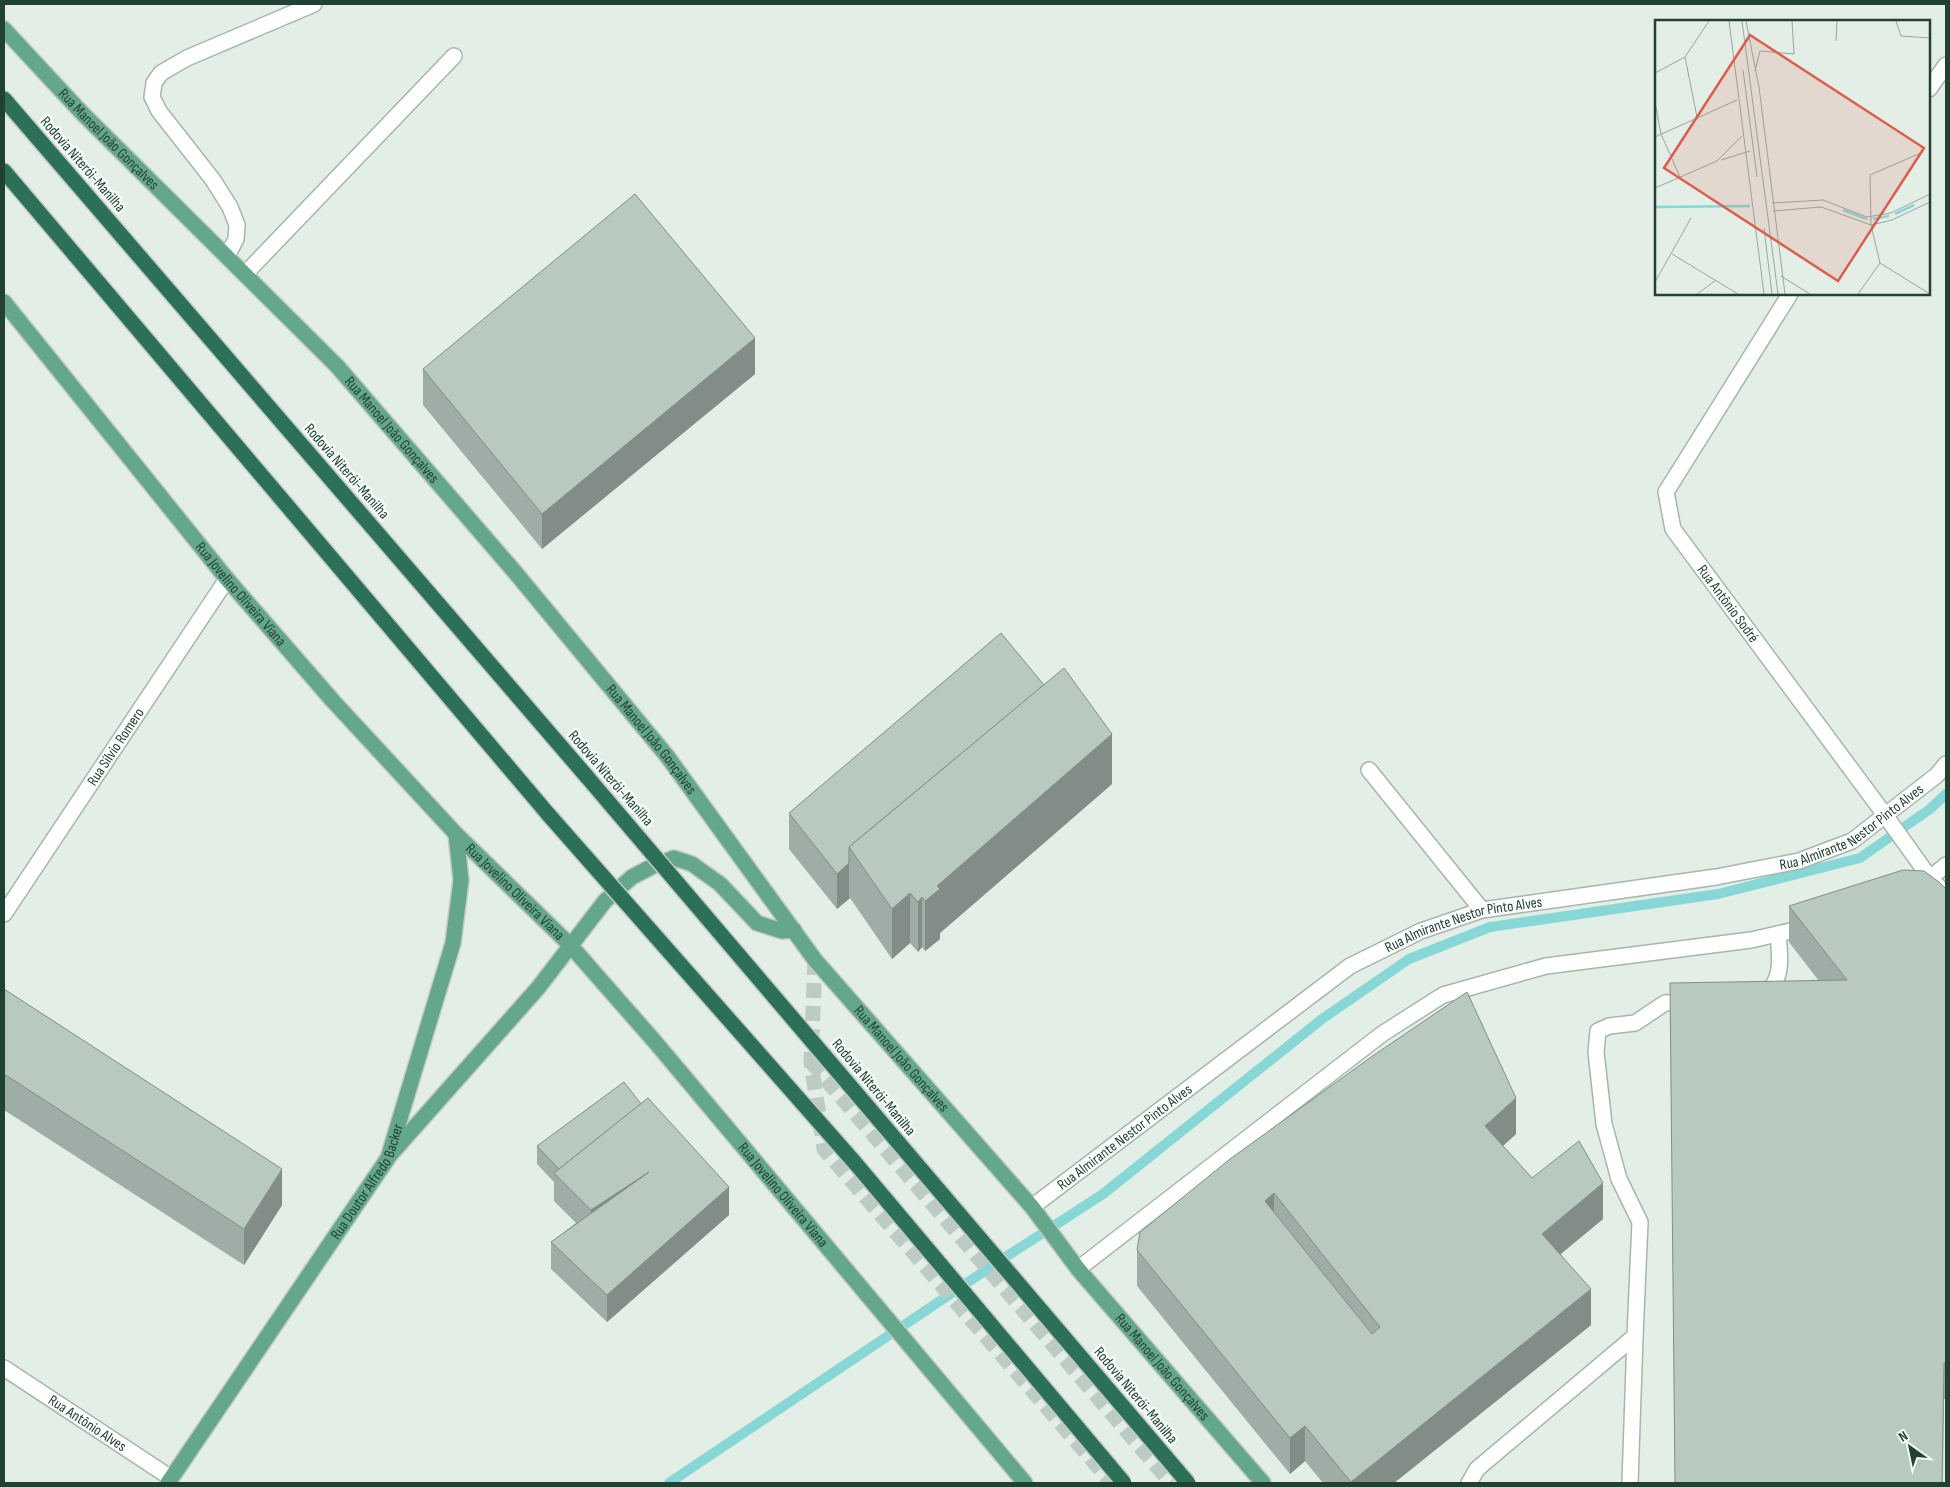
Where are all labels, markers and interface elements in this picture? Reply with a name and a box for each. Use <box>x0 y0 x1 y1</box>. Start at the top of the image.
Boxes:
inset map <box>1655 20 1930 295</box>
street label: Rua Manoel João Gonçalves <box>54 85 163 194</box>
street label: Rodovia Niterói-Manilha <box>36 113 129 216</box>
street label: Rua Manoel João Gonçalves <box>340 373 443 487</box>
street label: Rodovia Niterói-Manilha <box>300 420 393 523</box>
street label: Rua Jovelino Oliveira Viana <box>191 538 290 651</box>
street label: Rua Antônio Sodré <box>1693 561 1763 646</box>
street label: Rua Manoel João Gonçalves <box>602 681 701 798</box>
street label: Rua Sílvio Romero <box>83 704 149 790</box>
street label: Rodovia Niterói-Manilha <box>564 727 657 830</box>
street label: Rua Almirante Nestor Pinto Alves <box>1778 780 1928 875</box>
street label: Rua Jovelino Oliveira Viana <box>461 840 569 945</box>
street label: Rua Almirante Nestor Pinto Alves <box>1382 893 1543 957</box>
street label: Rua Manoel João Gonçalves <box>849 1002 953 1116</box>
street label: Rodovia Niterói-Manilha <box>828 1035 920 1140</box>
street label: Rua Almirante Nestor Pinto Alves <box>1054 1080 1196 1195</box>
street label: Rua Doutor Alfredo Backer <box>327 1121 408 1243</box>
street label: Rua Jovelino Oliveira Viana <box>734 1139 832 1252</box>
street label: Rua Manoel João Gonçalves <box>1111 1310 1214 1424</box>
street label: Rodovia Niterói-Manilha <box>1090 1343 1182 1448</box>
street label: Rua Antônio Alves <box>45 1391 130 1456</box>
north arrow <box>1885 1422 1935 1472</box>
text: N <box>1895 1427 1911 1446</box>

